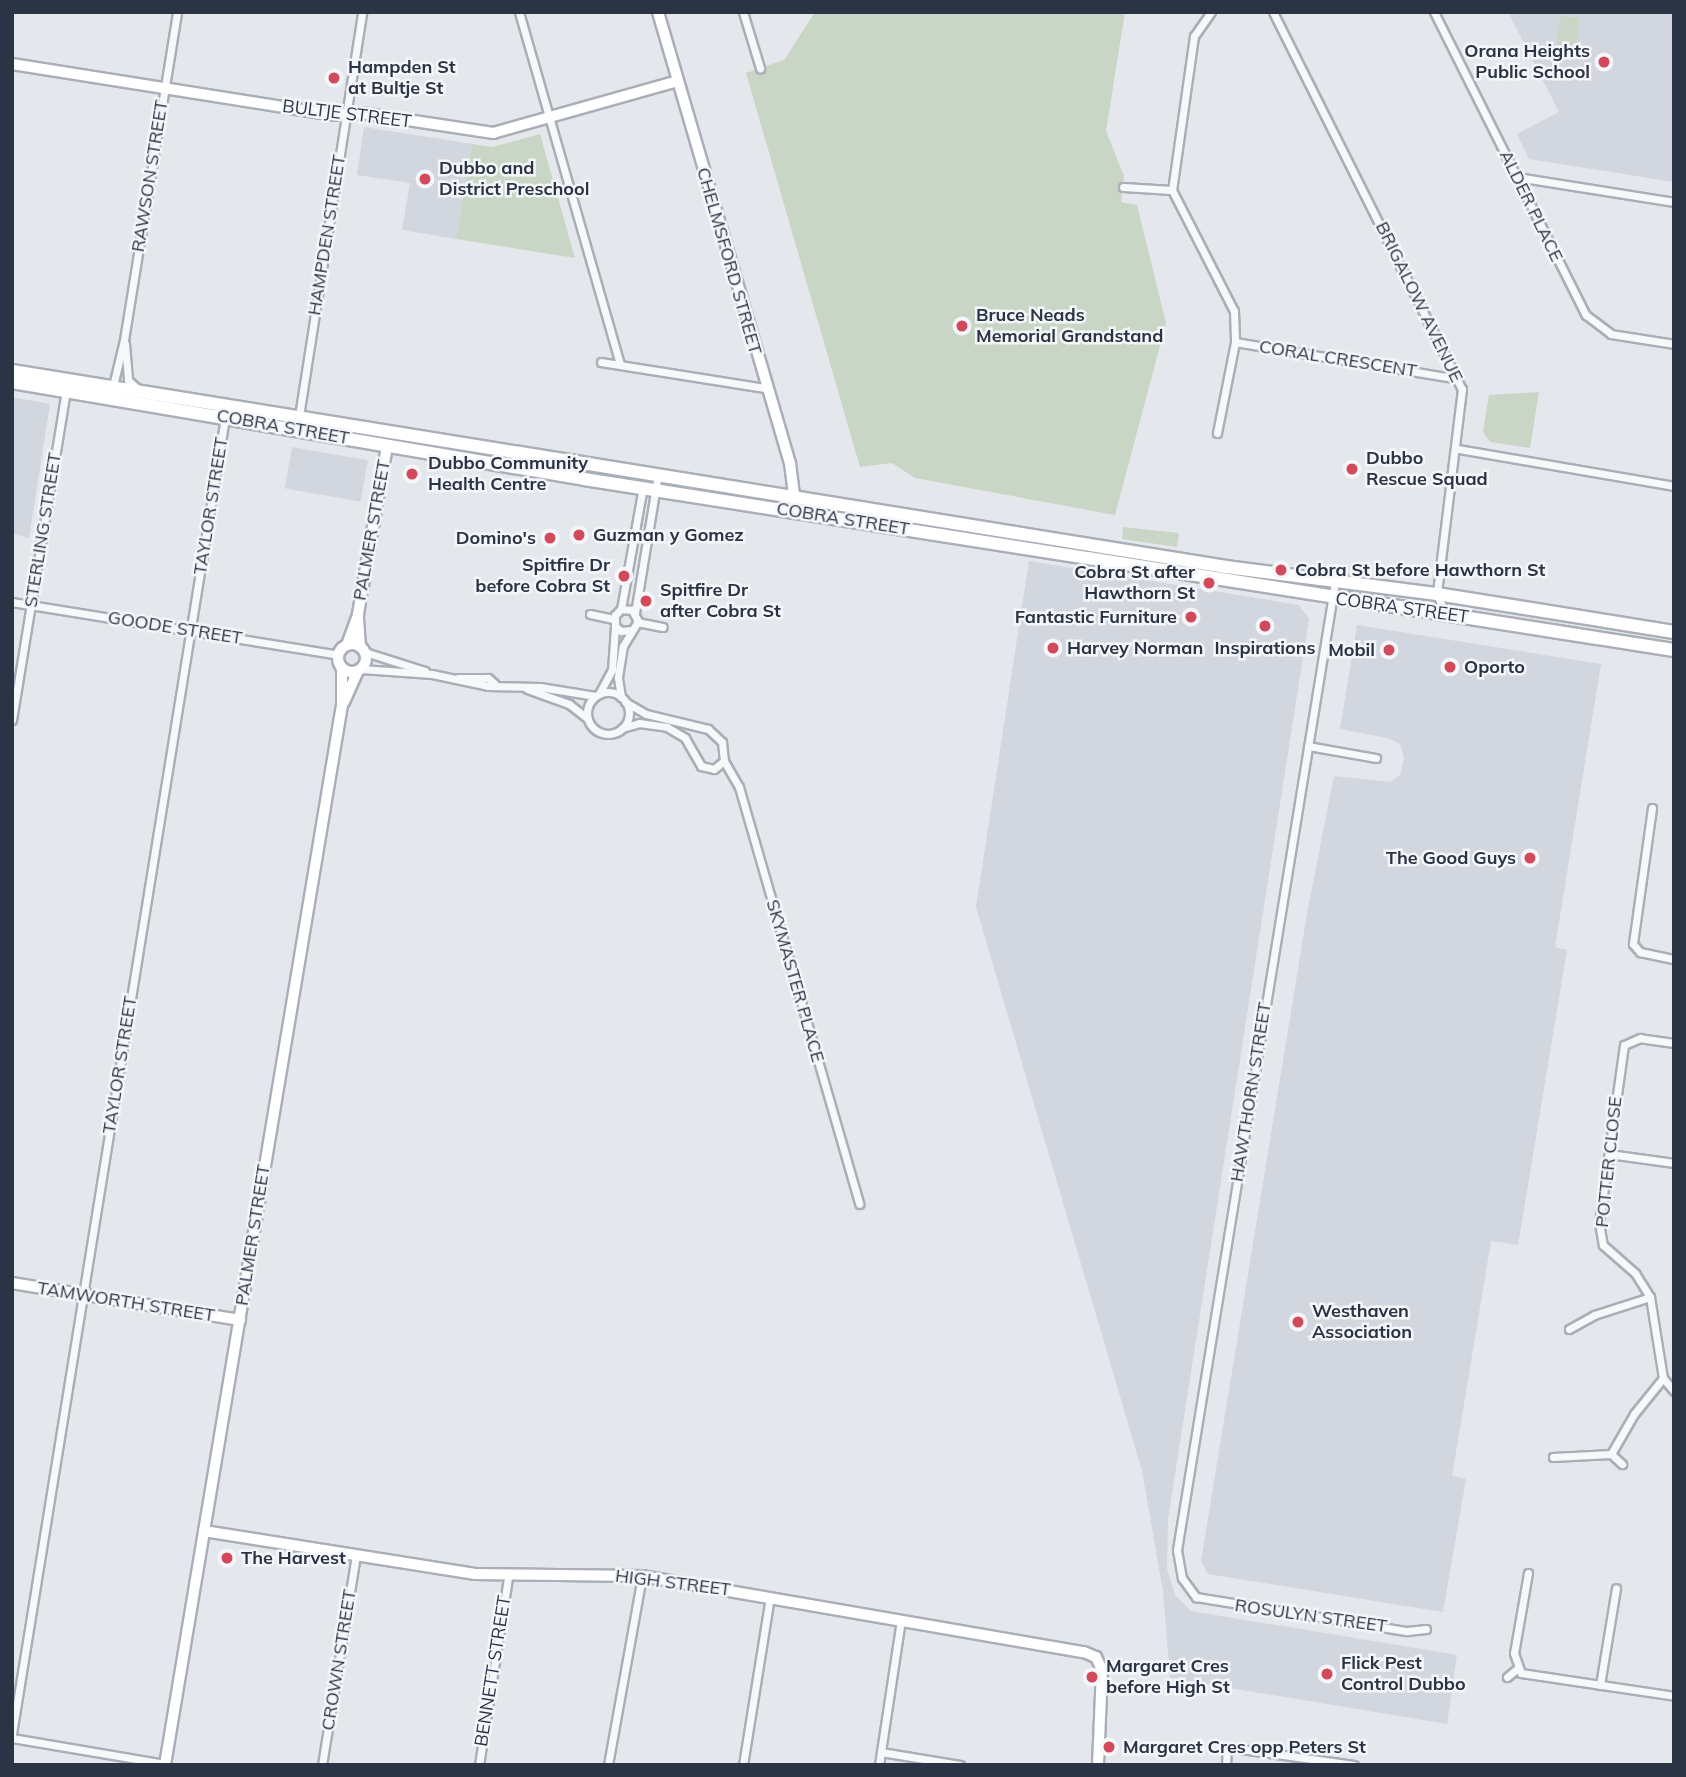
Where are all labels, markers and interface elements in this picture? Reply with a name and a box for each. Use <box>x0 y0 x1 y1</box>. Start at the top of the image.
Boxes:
place label: Orana Heights Public School <box>1464 41 1590 84</box>
marker: Orana Heights Public School <box>1596 54 1612 70</box>
place label: Hampden St at Bultje St <box>348 57 456 100</box>
marker: Hampden St at Bultje St <box>326 70 342 86</box>
street label: BULTJE STREET <box>281 95 413 133</box>
street label: RAWSON STREET <box>127 98 173 254</box>
street label: ALDER PLACE <box>1495 147 1567 265</box>
street label: HAMPDEN STREET <box>304 153 350 317</box>
place label: Dubbo and District Preschool <box>439 158 589 200</box>
street label: CHELMSFORD STREET <box>692 165 766 357</box>
marker: Dubbo and District Preschool <box>417 171 433 187</box>
street label: BRIGALOW AVENUE <box>1371 218 1467 386</box>
place label: Bruce Neads Memorial Grandstand <box>976 305 1163 348</box>
marker: Bruce Neads Memorial Grandstand <box>954 318 970 334</box>
street label: CORAL CRESCENT <box>1258 336 1418 382</box>
street label: COBRA STREET <box>215 405 351 449</box>
street label: TAYLOR STREET <box>189 436 233 576</box>
place label: Dubbo Rescue Squad <box>1366 448 1488 490</box>
street label: STERLING STREET <box>20 451 66 609</box>
place label: Dubbo Community Health Centre <box>428 453 588 496</box>
street label: PALMER STREET <box>349 458 395 602</box>
marker: Dubbo Rescue Squad <box>1344 461 1360 477</box>
marker: Dubbo Community Health Centre <box>402 464 422 484</box>
street label: COBRA STREET <box>775 498 911 540</box>
place label: Guzman y Gomez <box>593 524 744 546</box>
place label: Domino's <box>456 527 536 549</box>
marker: Guzman y Gomez <box>571 527 587 543</box>
marker: Domino's <box>542 530 558 546</box>
place label: Spitfire Dr before Cobra St <box>475 555 610 598</box>
place label: Cobra St before Hawthorn St <box>1295 559 1545 581</box>
place label: Cobra St after Hawthorn St <box>1074 562 1195 604</box>
marker: Cobra St before Hawthorn St <box>1273 562 1289 578</box>
marker: Spitfire Dr before Cobra St <box>616 568 632 584</box>
marker: Cobra St after Hawthorn St <box>1201 575 1217 591</box>
place label: Spitfire Dr after Cobra St <box>660 580 781 622</box>
street label: COBRA STREET <box>1334 588 1470 628</box>
marker: Spitfire Dr after Cobra St <box>638 593 654 609</box>
place label: Fantastic Furniture <box>1015 606 1177 628</box>
street label: GOODE STREET <box>106 607 244 649</box>
marker: Fantastic Furniture <box>1183 609 1199 625</box>
marker: Inspirations <box>1257 618 1273 634</box>
place label: Harvey Norman <box>1067 637 1203 659</box>
place label: Inspirations <box>1214 637 1316 659</box>
place label: Mobil <box>1328 639 1375 661</box>
marker: Harvey Norman <box>1045 640 1061 656</box>
marker: Mobil <box>1381 642 1397 658</box>
place label: Oporto <box>1464 656 1525 678</box>
marker: Oporto <box>1442 659 1458 675</box>
place label: The Good Guys <box>1386 847 1516 869</box>
marker: The Good Guys <box>1522 850 1538 866</box>
street label: SKYMASTER PLACE <box>761 897 829 1065</box>
street label: TAYLOR STREET <box>98 995 142 1135</box>
street label: HAWTHORN STREET <box>1226 1001 1276 1183</box>
street label: POTTER CLOSE <box>1591 1095 1627 1229</box>
street label: PALMER STREET <box>231 1163 275 1307</box>
street label: TAMWORTH STREET <box>36 1277 216 1327</box>
place label: Westhaven Association <box>1312 1301 1412 1344</box>
marker: Westhaven Association <box>1290 1314 1306 1330</box>
place label: The Harvest <box>241 1547 346 1569</box>
marker: The Harvest <box>219 1550 235 1566</box>
street label: HIGH STREET <box>614 1565 732 1601</box>
street label: CROWN STREET <box>317 1588 361 1732</box>
street label: BENNETT STREET <box>470 1594 516 1748</box>
street label: ROSULYN STREET <box>1233 1595 1389 1637</box>
place label: Flick Pest Control Dubbo <box>1341 1653 1466 1696</box>
place label: Margaret Cres before High St <box>1106 1656 1230 1698</box>
marker: Flick Pest Control Dubbo <box>1319 1666 1335 1682</box>
marker: Margaret Cres before High St <box>1084 1669 1100 1685</box>
place label: Margaret Cres opp Peters St <box>1123 1736 1366 1758</box>
marker: Margaret Cres opp Peters St <box>1101 1739 1117 1755</box>

